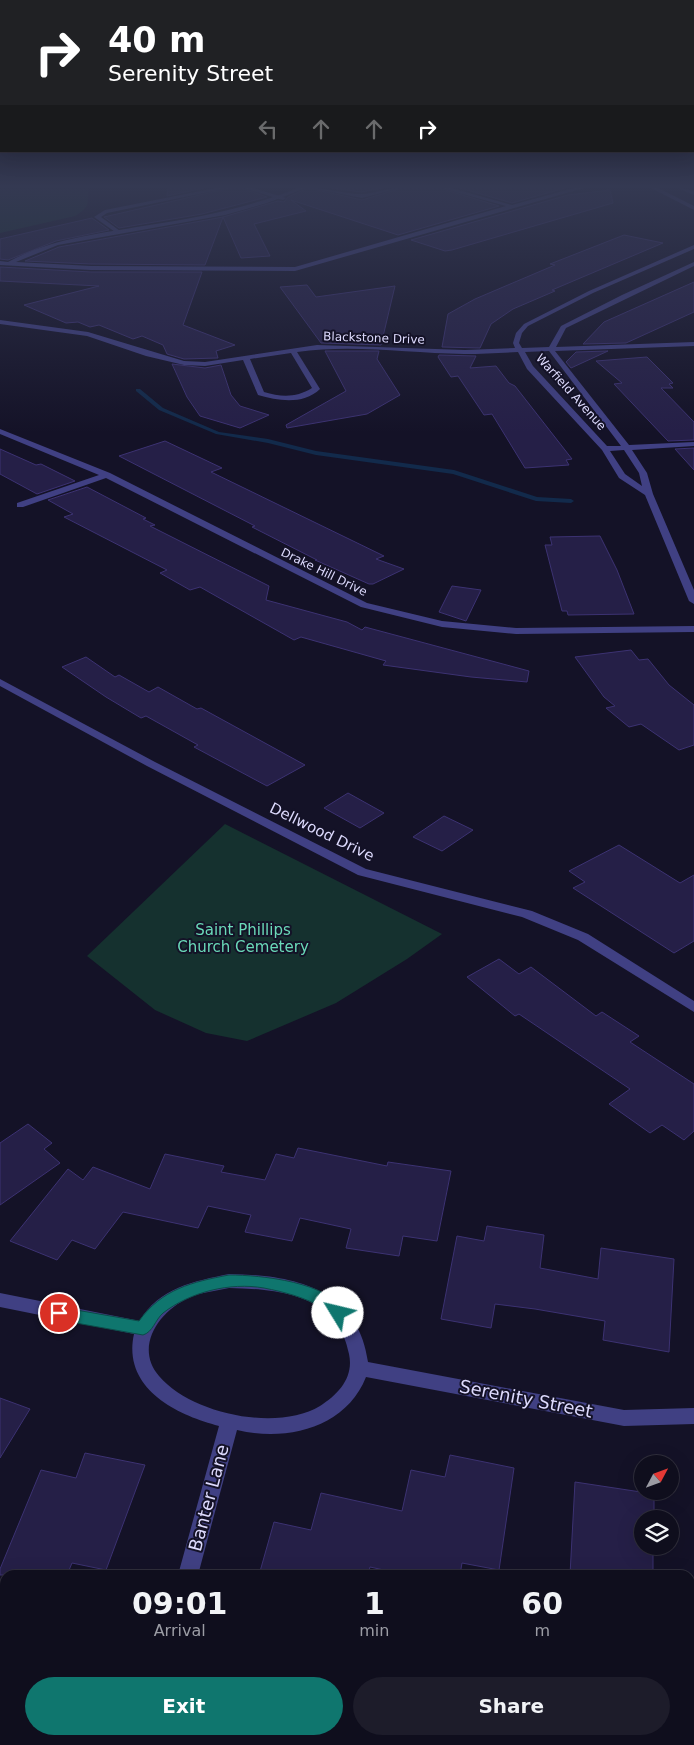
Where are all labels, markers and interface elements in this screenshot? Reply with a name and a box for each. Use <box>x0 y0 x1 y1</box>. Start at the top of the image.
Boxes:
icon: right <box>25 20 90 85</box>
text: 40 m <box>108 20 205 60</box>
text: Serenity Street <box>108 61 273 86</box>
icon: left <box>254 115 282 143</box>
icon: ahead <box>307 115 335 143</box>
icon: ahead <box>360 115 388 143</box>
icon: right <box>413 115 441 143</box>
street label: Blackstone Drive <box>323 329 425 347</box>
street label: Warfield Avenue <box>533 351 609 433</box>
street label: Drake Hill Drive <box>279 545 369 599</box>
street label: Dellwood Drive <box>267 799 377 865</box>
park label: Saint Phillips Church Cemetery <box>177 921 309 956</box>
position arrow <box>311 1286 363 1338</box>
pin <box>38 1292 80 1334</box>
icon: arrive <box>45 1299 73 1327</box>
street label: Serenity Street <box>458 1375 594 1422</box>
street label: Banter Lane <box>184 1442 233 1554</box>
north arrow <box>634 1455 679 1500</box>
map controls <box>634 1455 679 1555</box>
button: layers <box>634 1510 679 1555</box>
text: 09:01 <box>132 1586 227 1621</box>
text: 1 <box>364 1586 385 1621</box>
text: 60 <box>521 1586 563 1621</box>
text: Arrival <box>154 1621 206 1640</box>
text: min <box>359 1621 389 1640</box>
text: m <box>534 1621 550 1640</box>
button: Exit <box>25 1677 343 1735</box>
button: Share <box>353 1677 670 1735</box>

